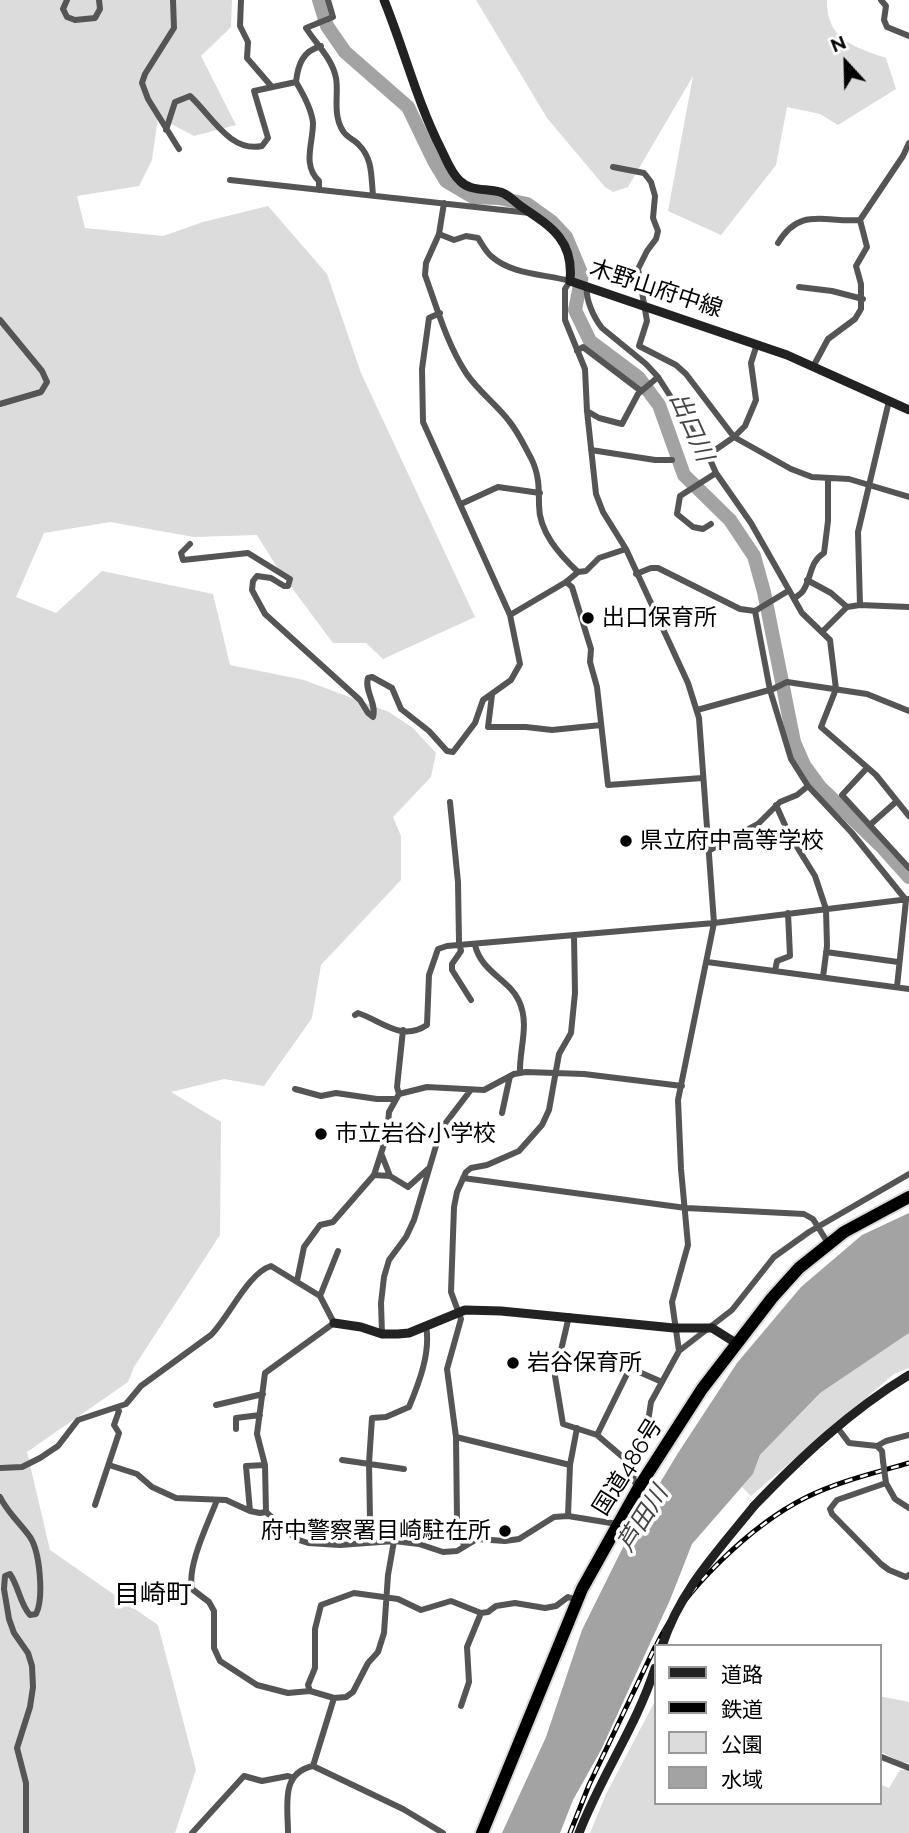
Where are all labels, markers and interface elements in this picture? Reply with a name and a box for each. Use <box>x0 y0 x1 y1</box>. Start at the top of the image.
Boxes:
north arrow <box>811 28 881 98</box>
text: N <box>827 31 849 56</box>
street label: 木野山府中線 <box>586 255 726 323</box>
water label: 出口川 <box>663 388 719 466</box>
place label: 出口保育所 <box>602 604 717 632</box>
marker: 出口保育所 <box>580 610 596 626</box>
place label: 県立府中高等学校 <box>640 827 824 855</box>
marker: 県立府中高等学校 <box>618 833 634 849</box>
place label: 市立岩谷小学校 <box>335 1120 496 1148</box>
marker: 市立岩谷小学校 <box>313 1126 329 1142</box>
place label: 岩谷保育所 <box>527 1349 642 1377</box>
marker: 岩谷保育所 <box>505 1355 521 1371</box>
street label: 国道486号 <box>587 1413 669 1521</box>
water label: 芦田川 <box>612 1481 674 1557</box>
place label: 府中警察署目崎駐在所 <box>261 1517 491 1545</box>
marker: 府中警察署目崎駐在所 <box>497 1523 513 1539</box>
district label: 目崎町 <box>114 1579 192 1611</box>
legend <box>654 1644 881 1805</box>
text: 道路 <box>721 1662 763 1687</box>
text: 鉄道 <box>721 1697 763 1722</box>
text: 公園 <box>721 1732 763 1757</box>
text: 水域 <box>721 1767 763 1792</box>

